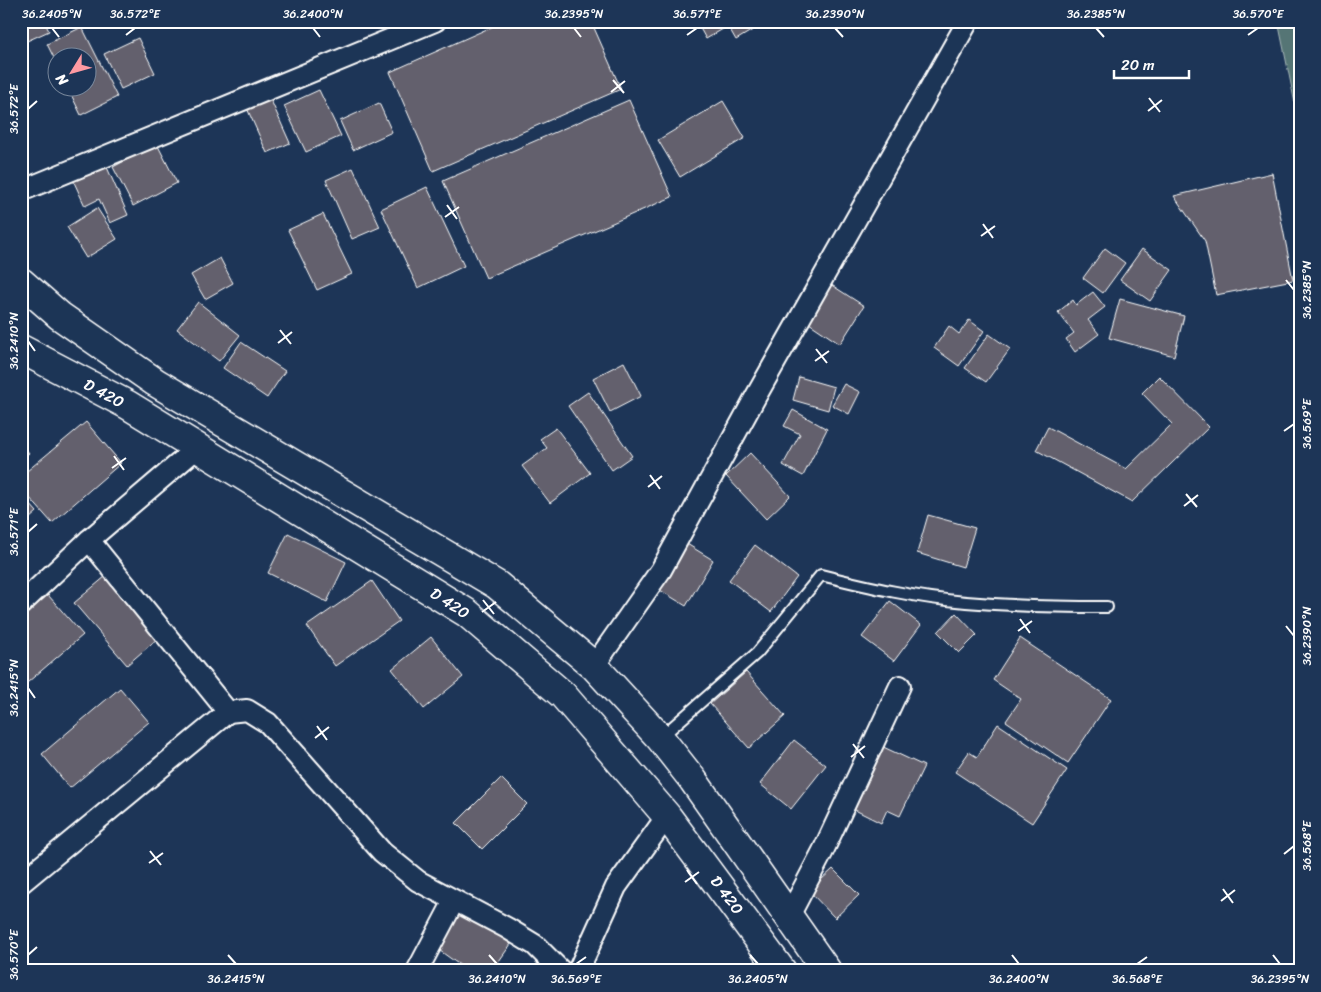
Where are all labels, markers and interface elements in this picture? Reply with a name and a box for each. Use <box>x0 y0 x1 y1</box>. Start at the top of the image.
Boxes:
text: 36.2405°N <box>22 3 83 25</box>
text: 36.572°E <box>110 3 161 25</box>
text: 36.2400°N <box>283 3 344 25</box>
text: 36.2395°N <box>545 3 604 25</box>
text: 36.571°E <box>673 3 722 25</box>
text: 36.2390°N <box>806 3 865 25</box>
text: 36.2385°N <box>1067 3 1126 25</box>
text: 36.570°E <box>1233 3 1285 25</box>
north arrow <box>48 48 98 98</box>
scale bar <box>1114 48 1188 80</box>
text: 20 m <box>1121 52 1155 78</box>
text: N <box>49 68 76 92</box>
text: 36.572°E <box>3 83 25 134</box>
text: 36.2385°N <box>1296 260 1318 319</box>
text: 36.2410°N <box>3 311 25 370</box>
street label: D 420 <box>78 370 130 416</box>
text: 36.569°E <box>1296 397 1318 449</box>
text: 36.571°E <box>3 507 25 556</box>
street label: D 420 <box>424 579 476 627</box>
text: 36.2390°N <box>1296 606 1318 665</box>
text: 36.2415°N <box>3 659 25 717</box>
text: 36.568°E <box>1296 820 1318 871</box>
street label: D 420 <box>702 869 752 921</box>
text: 36.570°E <box>3 928 25 980</box>
text: 36.2415°N <box>207 968 265 990</box>
text: 36.2410°N <box>468 968 527 990</box>
text: 36.569°E <box>551 968 603 990</box>
text: 36.2405°N <box>728 968 789 990</box>
text: 36.2400°N <box>989 968 1050 990</box>
text: 36.568°E <box>1112 968 1163 990</box>
text: 36.2395°N <box>1251 968 1310 990</box>

